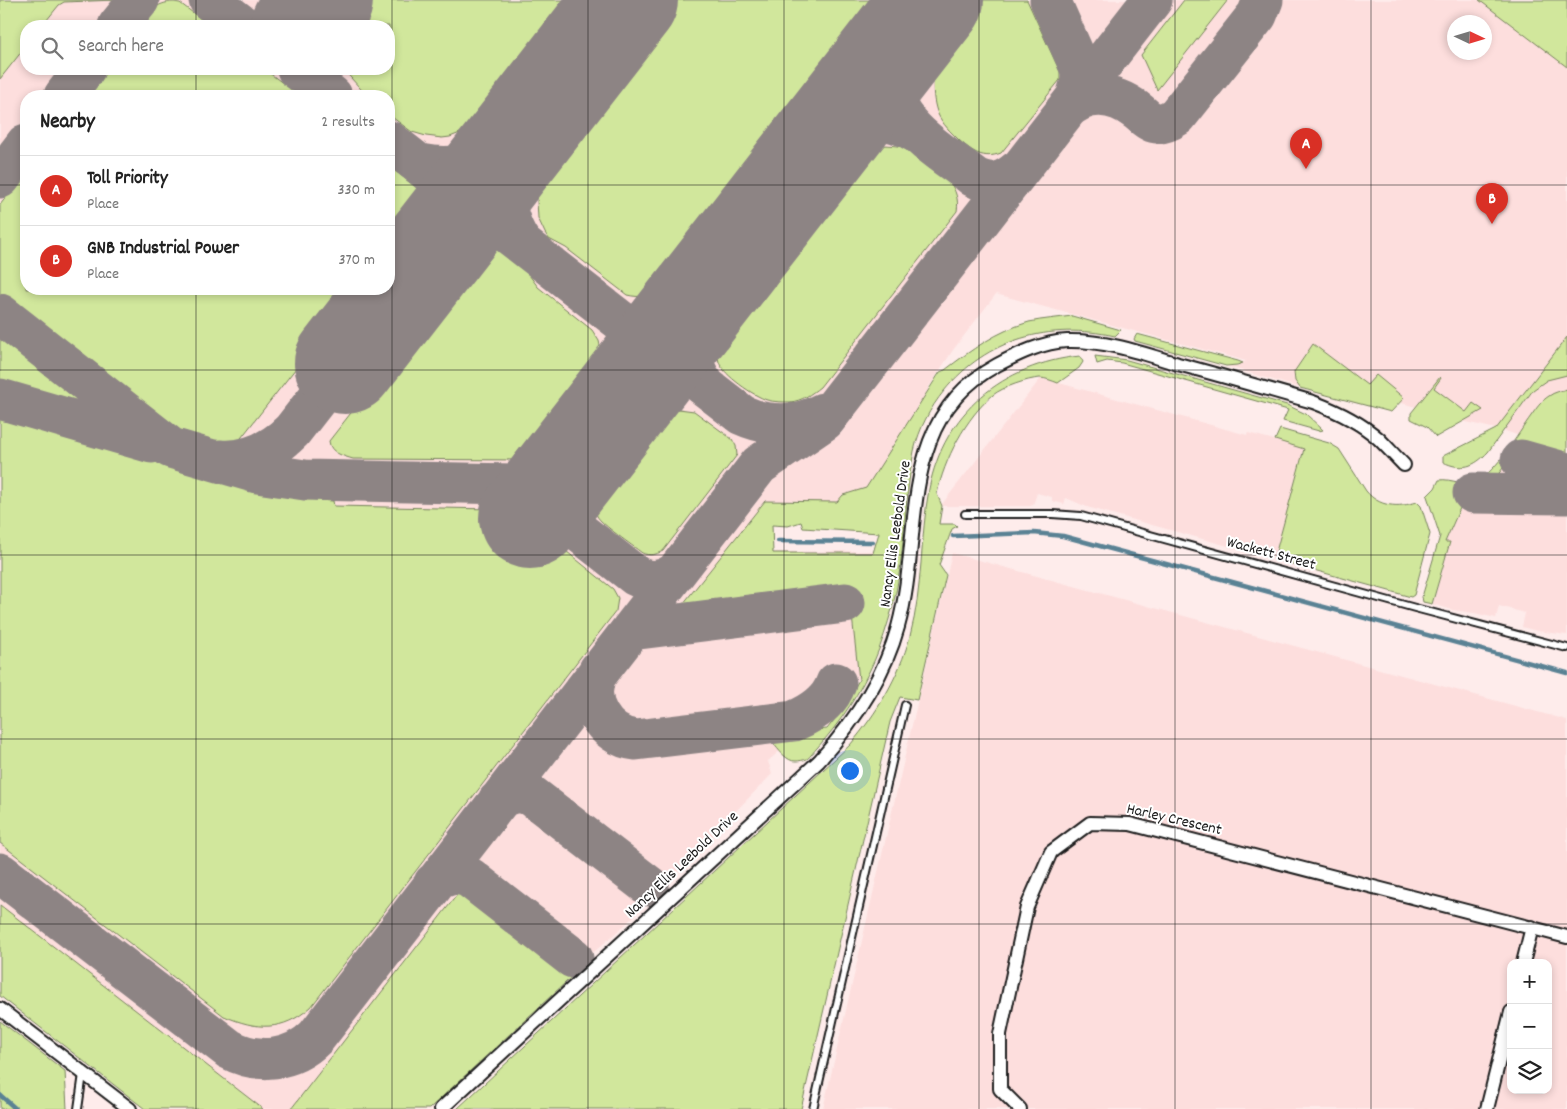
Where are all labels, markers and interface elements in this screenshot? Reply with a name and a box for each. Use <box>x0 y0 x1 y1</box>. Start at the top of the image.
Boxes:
north arrow <box>1447 15 1492 60</box>
search box <box>20 20 395 75</box>
icon: search <box>38 34 66 62</box>
text: Search here <box>78 34 164 61</box>
text: Nearby <box>40 108 95 138</box>
text: 2 results <box>321 111 375 134</box>
pin: A <box>1290 128 1322 169</box>
text: Toll Priority <box>87 166 168 193</box>
text: A <box>52 179 60 202</box>
text: 330 m <box>337 179 375 202</box>
pin: B <box>1476 183 1508 224</box>
text: Place <box>87 193 119 216</box>
text: GNB Industrial Power <box>87 236 239 263</box>
text: B <box>52 249 60 272</box>
text: 370 m <box>338 249 375 272</box>
text: Place <box>87 263 119 286</box>
street label: Nancy Ellis Leebold Drive <box>874 459 918 609</box>
street label: Wackett Street <box>1224 531 1318 577</box>
your location <box>837 758 863 784</box>
street label: Harley Crescent <box>1124 798 1224 842</box>
street label: Nancy Ellis Leebold Drive <box>620 806 744 924</box>
map controls <box>1507 959 1552 1094</box>
button: + <box>1507 959 1552 1004</box>
button: − <box>1507 1004 1552 1049</box>
button: layers <box>1507 1049 1552 1094</box>

